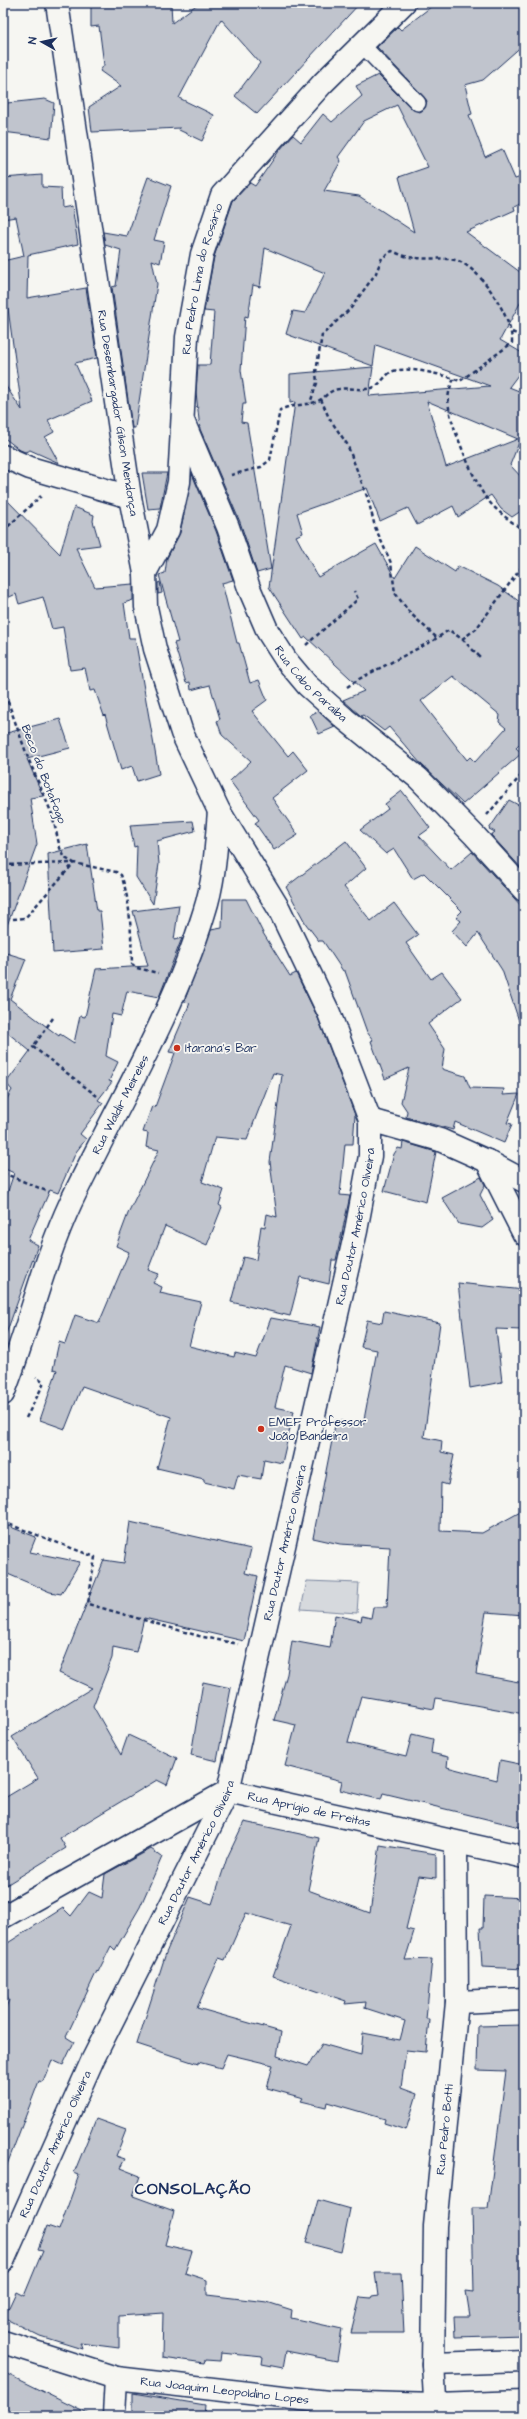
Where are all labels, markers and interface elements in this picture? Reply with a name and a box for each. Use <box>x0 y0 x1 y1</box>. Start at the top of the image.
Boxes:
north arrow <box>22 22 62 62</box>
text: N <box>25 36 41 45</box>
street label: Rua Pedro Lima do Rosário <box>178 201 228 355</box>
street label: Rua Desembargador Gilson Mendonça <box>92 309 142 517</box>
street label: Rua Cabo Paraíba <box>270 643 351 726</box>
street label: Beco do Botafogo <box>16 722 70 827</box>
place label: Itarana's Bar <box>185 1040 257 1057</box>
marker: Itarana's Bar <box>172 1043 182 1053</box>
street label: Rua Waldir Meireles <box>88 1052 153 1158</box>
street label: Rua Doutor Américo Oliveira <box>331 1148 379 1307</box>
place label: EMEF Professor João Bandeira <box>269 1414 367 1445</box>
marker: EMEF Professor João Bandeira <box>256 1424 266 1434</box>
street label: Rua Doutor Américo Oliveira <box>259 1463 311 1622</box>
street label: Rua Doutor Américo Oliveira <box>154 1779 239 1928</box>
street label: Rua Aprígio de Freitas <box>246 1788 372 1832</box>
street label: Rua Doutor Américo Oliveira <box>15 2068 96 2221</box>
street label: Rua Pedro Botti <box>432 2083 458 2176</box>
district label: CONSOLAÇÃO <box>135 2178 251 2200</box>
street label: Rua Joaquim Leopoldino Lopes <box>139 2373 310 2409</box>

